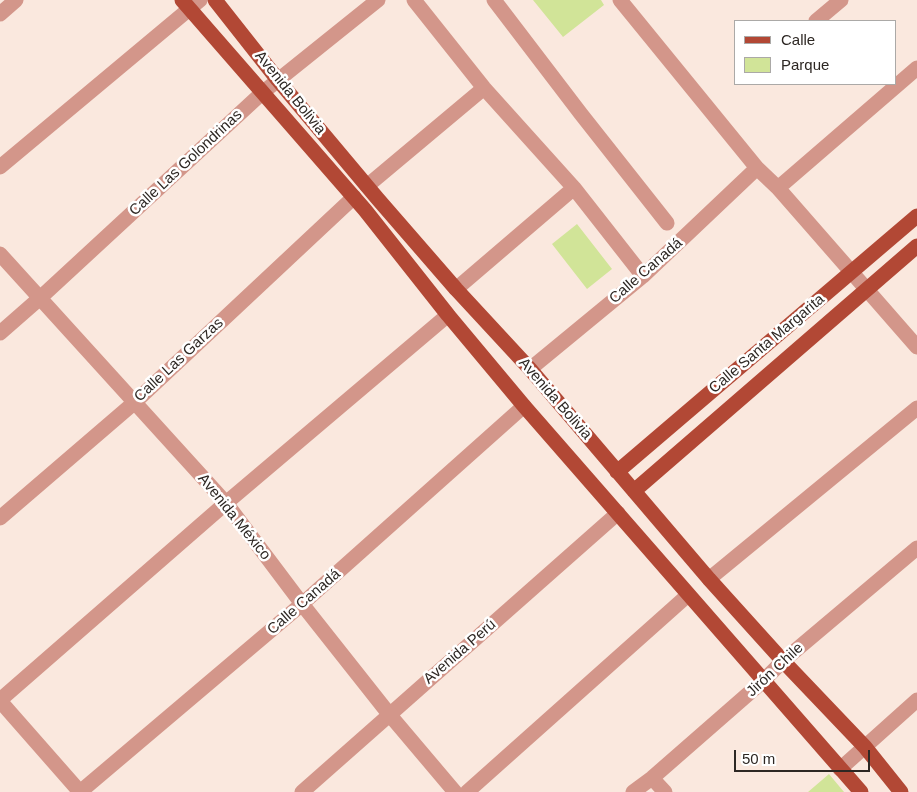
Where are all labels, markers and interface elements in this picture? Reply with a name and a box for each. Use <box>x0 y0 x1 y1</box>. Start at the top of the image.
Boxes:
legend <box>734 20 897 85</box>
text: Calle <box>781 31 815 48</box>
street label: Avenida Bolivia <box>251 48 329 138</box>
text: Parque <box>781 56 829 73</box>
street label: Calle Las Golondrinas <box>126 106 246 220</box>
street label: Calle Canadá <box>606 234 686 308</box>
street label: Calle Santa Margarita <box>706 290 828 398</box>
street label: Calle Las Garzas <box>131 314 227 406</box>
street label: Avenida Bolivia <box>515 354 595 444</box>
street label: Avenida México <box>194 470 274 564</box>
street label: Calle Canadá <box>264 565 344 639</box>
street label: Avenida Perú <box>420 616 500 688</box>
street label: Jirón Chile <box>743 639 807 701</box>
scale bar <box>737 740 873 772</box>
text: 50 m <box>742 750 775 767</box>

